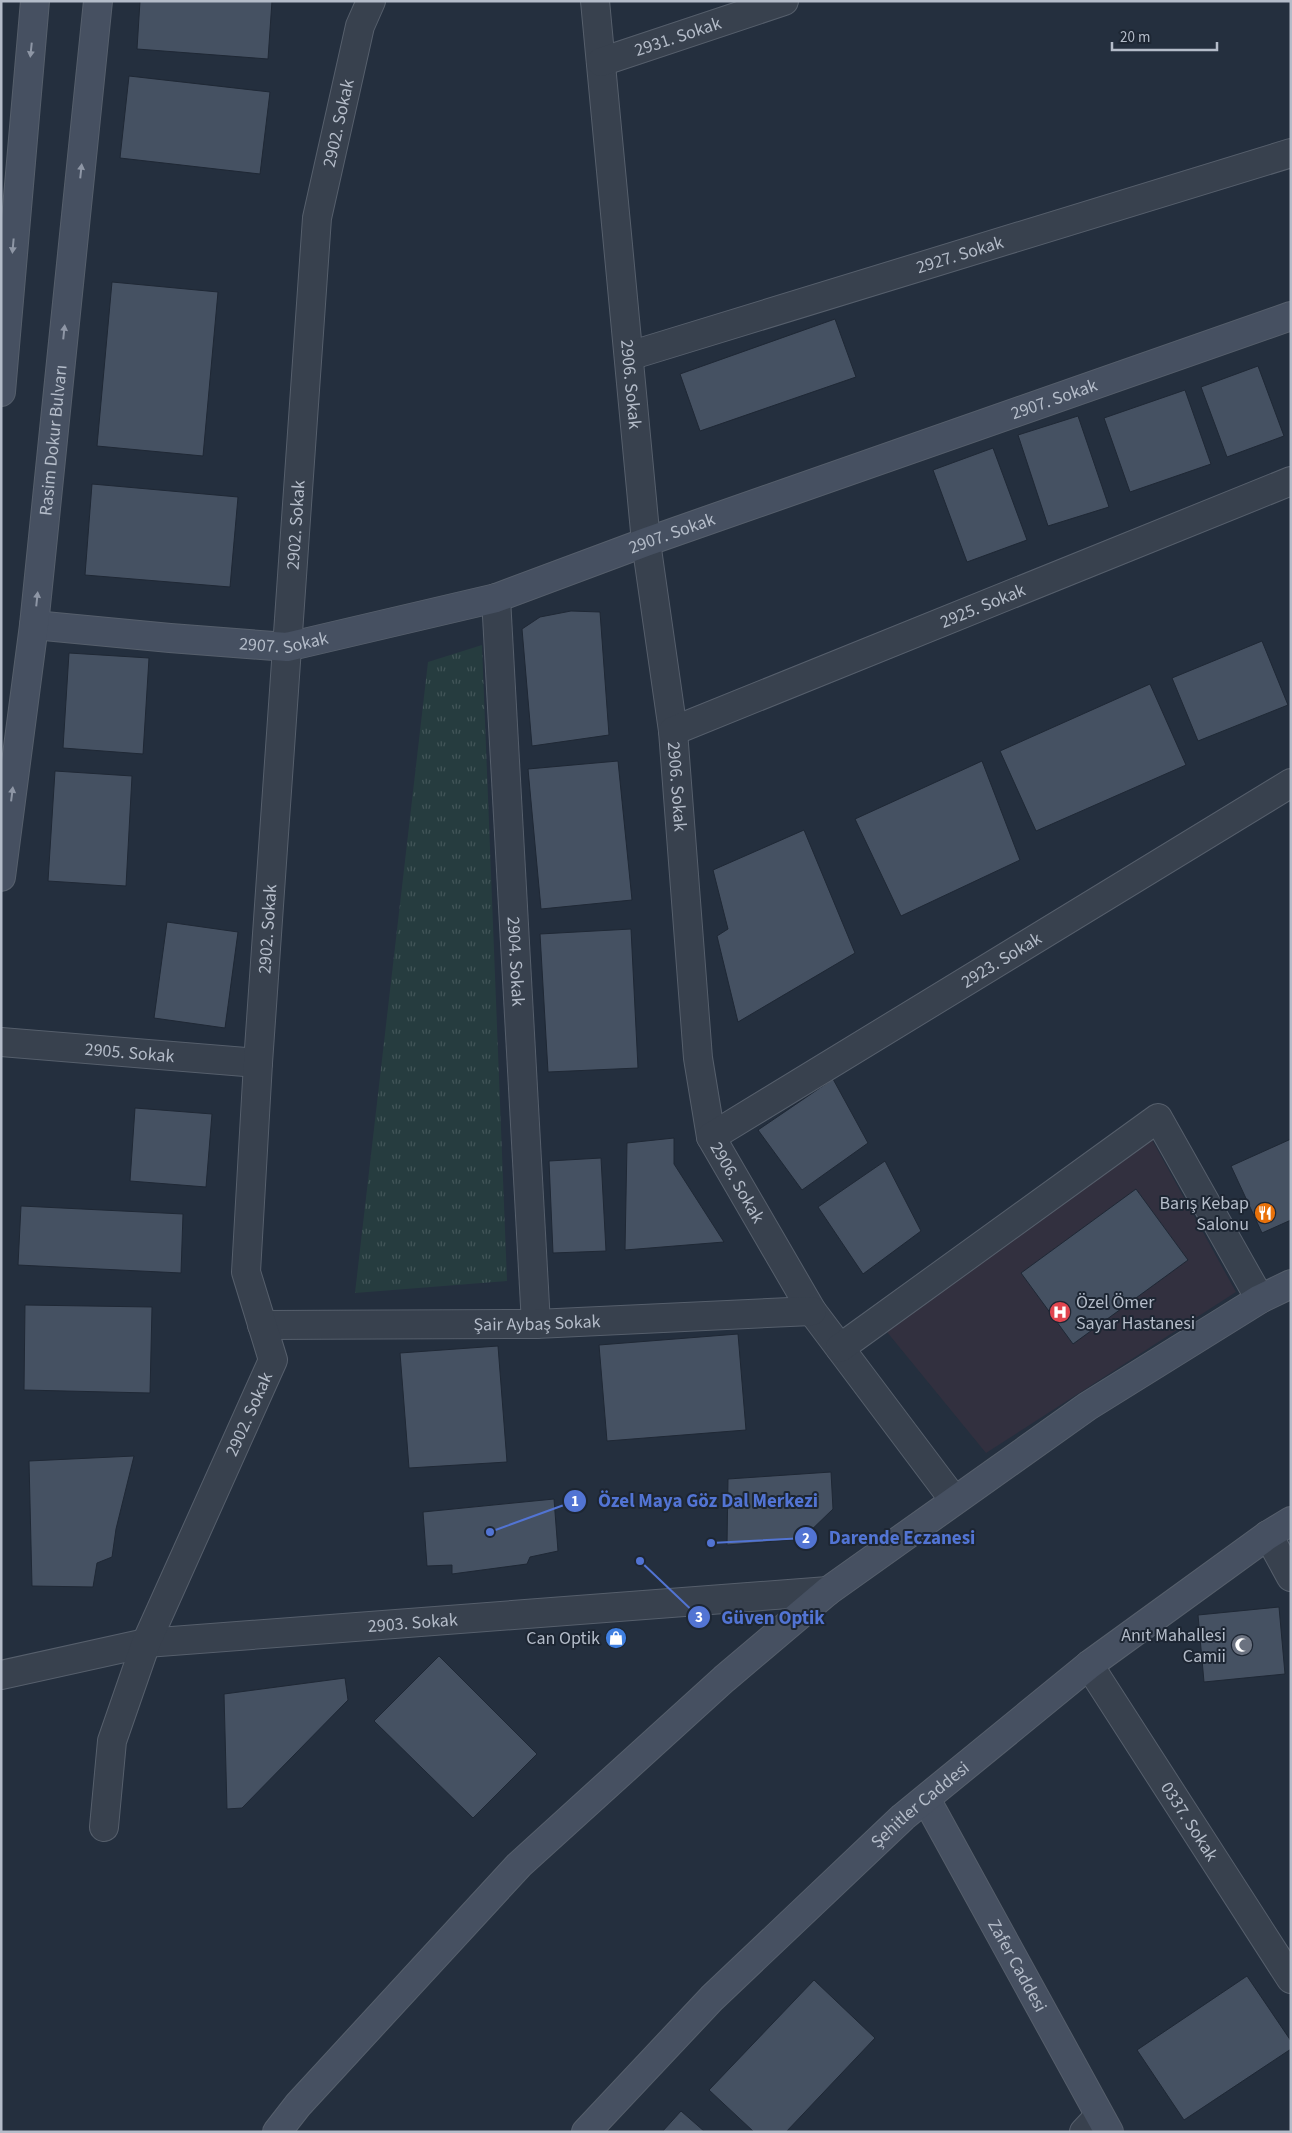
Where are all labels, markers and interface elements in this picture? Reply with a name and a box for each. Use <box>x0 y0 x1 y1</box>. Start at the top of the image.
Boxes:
street label: 2931. Sokak <box>631 10 725 62</box>
scale bar <box>1112 20 1217 52</box>
text: 20 m <box>1120 27 1150 48</box>
one-way arrow <box>26 42 34 58</box>
street label: 2902. Sokak <box>316 76 360 170</box>
one-way arrow <box>77 162 85 178</box>
street label: 2927. Sokak <box>913 229 1007 280</box>
one-way arrow <box>9 239 17 255</box>
one-way arrow <box>60 324 68 340</box>
street label: 2906. Sokak <box>614 338 648 430</box>
street label: Rasim Dokur Bulvarı <box>33 363 73 517</box>
street label: 2907. Sokak <box>1007 372 1101 426</box>
street label: 2902. Sokak <box>280 479 311 571</box>
street label: 2907. Sokak <box>625 506 718 560</box>
street label: 2925. Sokak <box>936 577 1029 634</box>
one-way arrow <box>33 590 41 606</box>
street label: 2907. Sokak <box>238 625 331 660</box>
street label: 2906. Sokak <box>661 741 693 832</box>
one-way arrow <box>8 786 16 802</box>
street label: 2902. Sokak <box>252 883 283 975</box>
street label: 2904. Sokak <box>501 916 531 1007</box>
street label: 2923. Sokak <box>956 926 1046 994</box>
street label: 2905. Sokak <box>84 1036 176 1069</box>
street label: 2906. Sokak <box>704 1137 771 1228</box>
place label: Barış Kebap Salonu <box>1160 1191 1249 1237</box>
restaurant icon: Barış Kebap Salonu <box>1253 1201 1277 1225</box>
place label: Özel Ömer Sayar Hastanesi <box>1076 1290 1195 1336</box>
hospital icon: Özel Ömer Sayar Hastanesi <box>1048 1300 1072 1324</box>
street label: Şair Aybaş Sokak <box>473 1308 601 1337</box>
street label: 2902. Sokak <box>219 1368 279 1460</box>
callout: Özel Maya Göz Dal Merkezi <box>563 1484 828 1518</box>
text: Özel Maya Göz Dal Merkezi <box>598 1488 818 1515</box>
text: 1 <box>571 1491 579 1512</box>
callout: Darende Eczanesi <box>793 1521 985 1555</box>
text: Darende Eczanesi <box>829 1525 975 1552</box>
text: 2 <box>802 1528 810 1549</box>
callout: Güven Optik <box>686 1600 835 1634</box>
text: Güven Optik <box>721 1605 825 1632</box>
street label: 2903. Sokak <box>367 1607 459 1639</box>
text: 3 <box>695 1607 703 1628</box>
place label: Anıt Mahallesi Camii <box>1121 1623 1226 1669</box>
place label: Can Optik <box>526 1626 600 1651</box>
shop icon: Can Optik <box>604 1626 628 1650</box>
mosque icon: Anıt Mahallesi Camii <box>1230 1633 1254 1657</box>
street label: Şehitler Caddesi <box>865 1755 975 1854</box>
street label: 0337. Sokak <box>1155 1777 1225 1866</box>
street label: Zafer Caddesi <box>982 1915 1053 2017</box>

